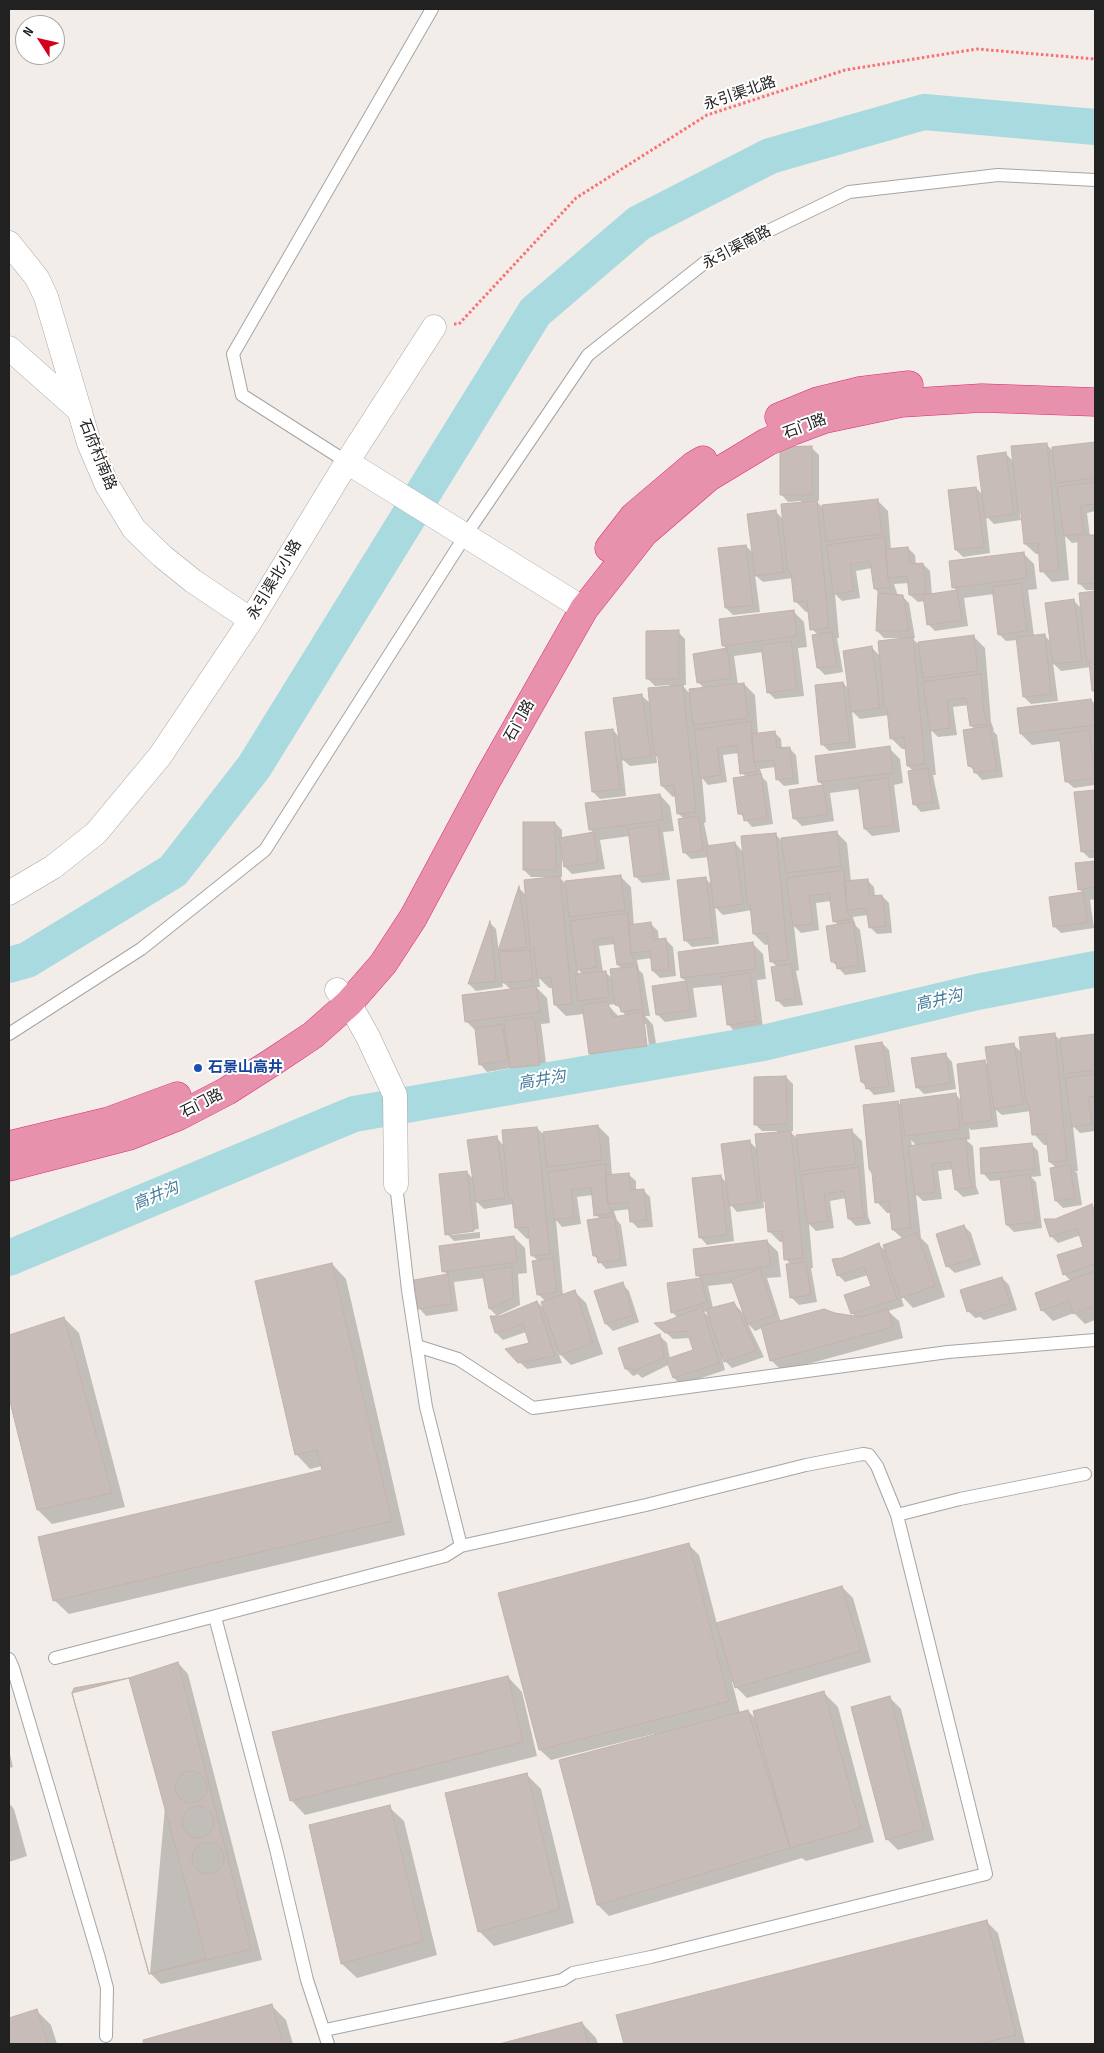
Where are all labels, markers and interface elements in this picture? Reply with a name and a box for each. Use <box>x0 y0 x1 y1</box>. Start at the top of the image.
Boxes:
north arrow <box>15 15 65 65</box>
text: N <box>19 24 37 40</box>
street label: 永引渠北路 <box>702 73 778 115</box>
street label: 永引渠南路 <box>700 222 774 274</box>
street label: 石门路 <box>781 411 829 443</box>
street label: 石府村南路 <box>75 417 119 493</box>
street label: 永引渠北小路 <box>244 537 306 623</box>
street label: 石门路 <box>501 697 539 745</box>
water label: 高井沟 <box>913 986 965 1016</box>
place label: 石景山高井 <box>208 1059 283 1077</box>
marker: 石景山高井 <box>192 1062 204 1074</box>
water label: 高井沟 <box>517 1067 567 1095</box>
street label: 石门路 <box>178 1086 226 1122</box>
water label: 高井沟 <box>130 1179 182 1215</box>

